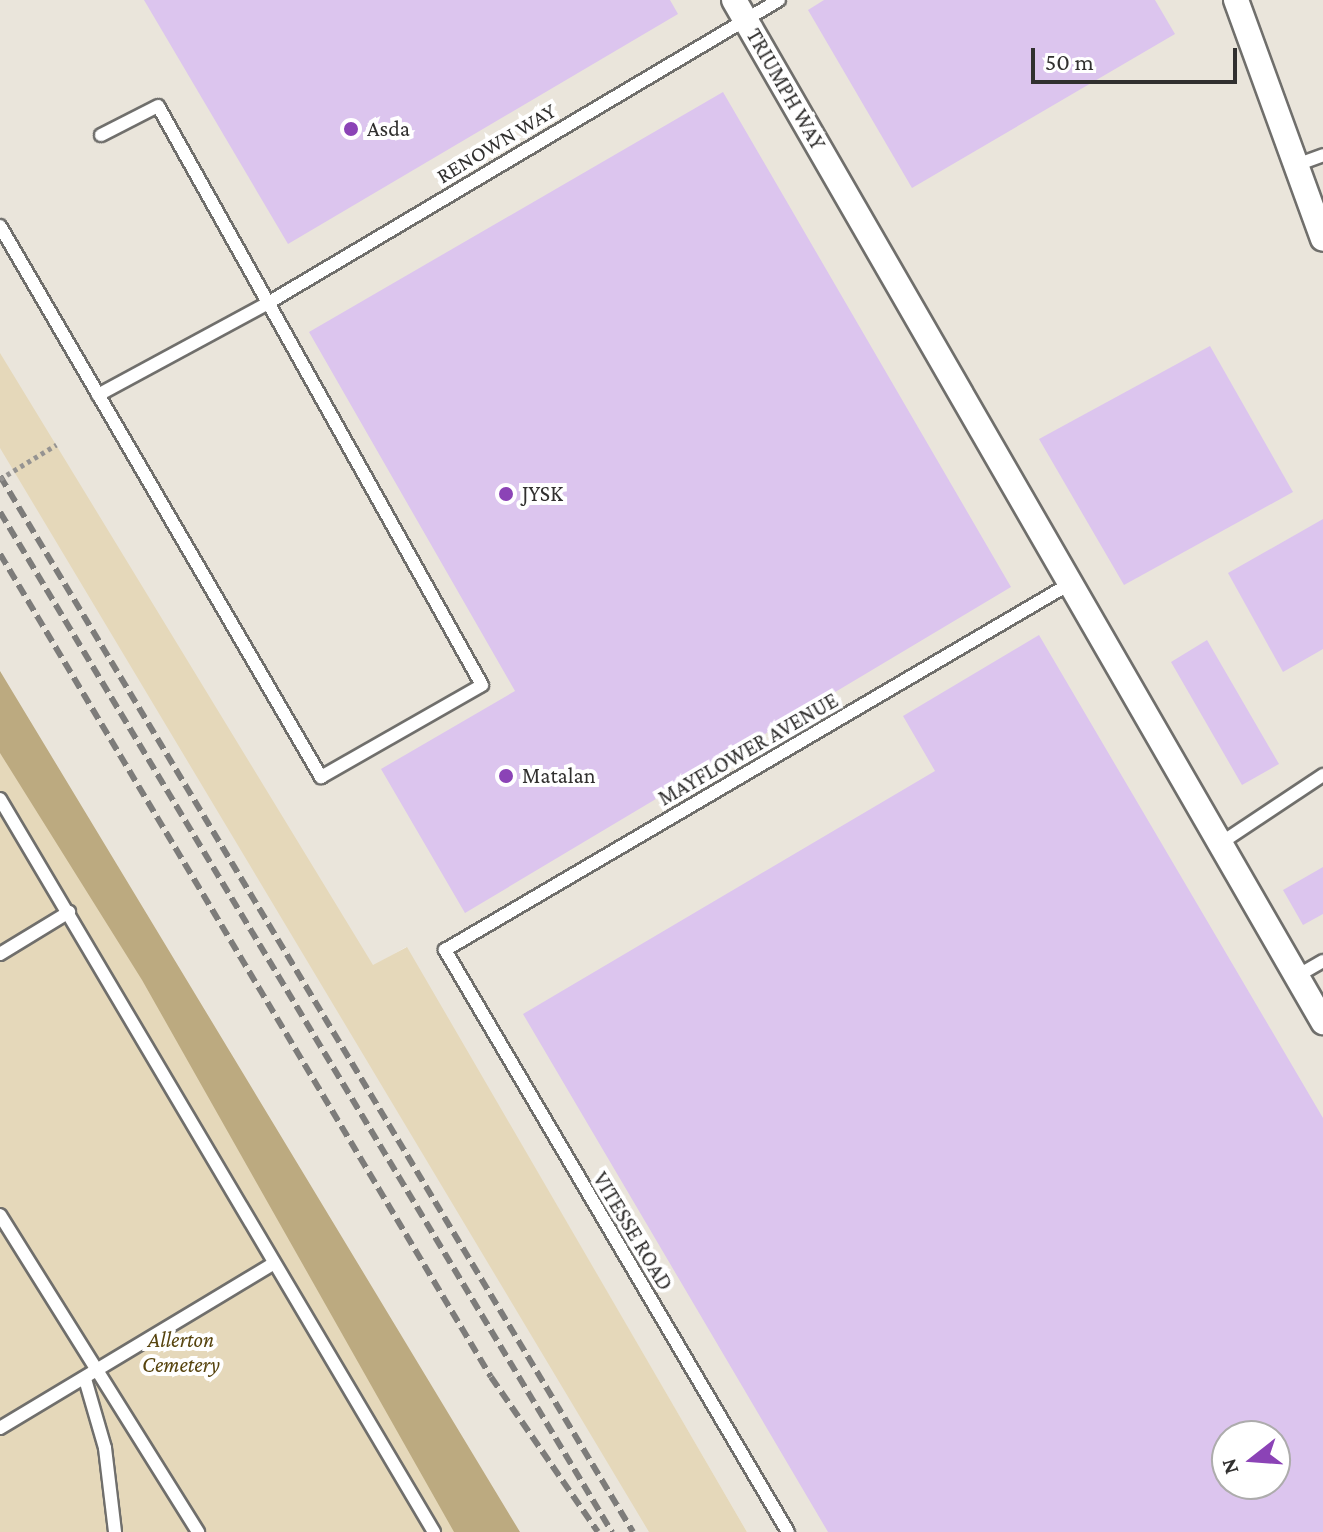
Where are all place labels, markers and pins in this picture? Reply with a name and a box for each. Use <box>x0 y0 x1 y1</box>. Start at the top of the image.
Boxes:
place label: Asda <box>367 116 410 142</box>
marker: Asda <box>342 120 360 138</box>
place label: JYSK <box>522 481 563 507</box>
marker: JYSK <box>497 485 515 503</box>
place label: Matalan <box>522 763 596 789</box>
marker: Matalan <box>497 767 515 785</box>

